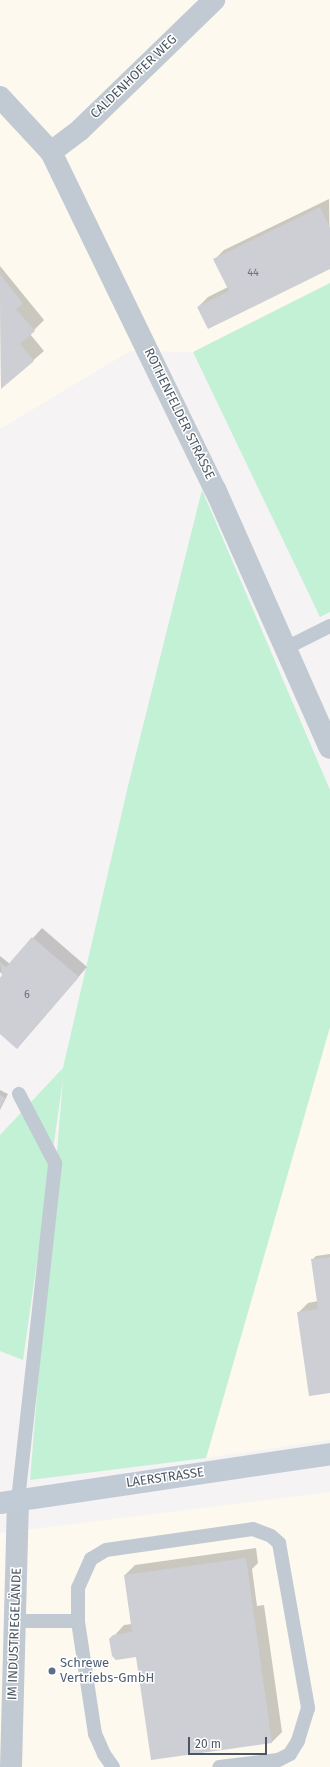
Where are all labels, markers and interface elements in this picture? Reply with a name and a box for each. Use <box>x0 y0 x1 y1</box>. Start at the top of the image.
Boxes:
street label: CALDENHOFER WEG <box>88 32 180 122</box>
house number: 44 <box>247 266 259 280</box>
street label: ROTHENFELDER STRASSE <box>140 346 218 482</box>
house number: 6 <box>24 988 30 1002</box>
street label: LAERSTRASSE <box>125 1465 205 1491</box>
street label: IM INDUSTRIEGELÄNDE <box>5 1568 25 1700</box>
place label: Schrewe Vertriebs-GmbH <box>60 1656 154 1687</box>
marker: Schrewe Vertriebs-GmbH <box>47 1666 57 1676</box>
scale bar <box>190 1729 269 1755</box>
text: 20 m <box>195 1737 221 1751</box>

